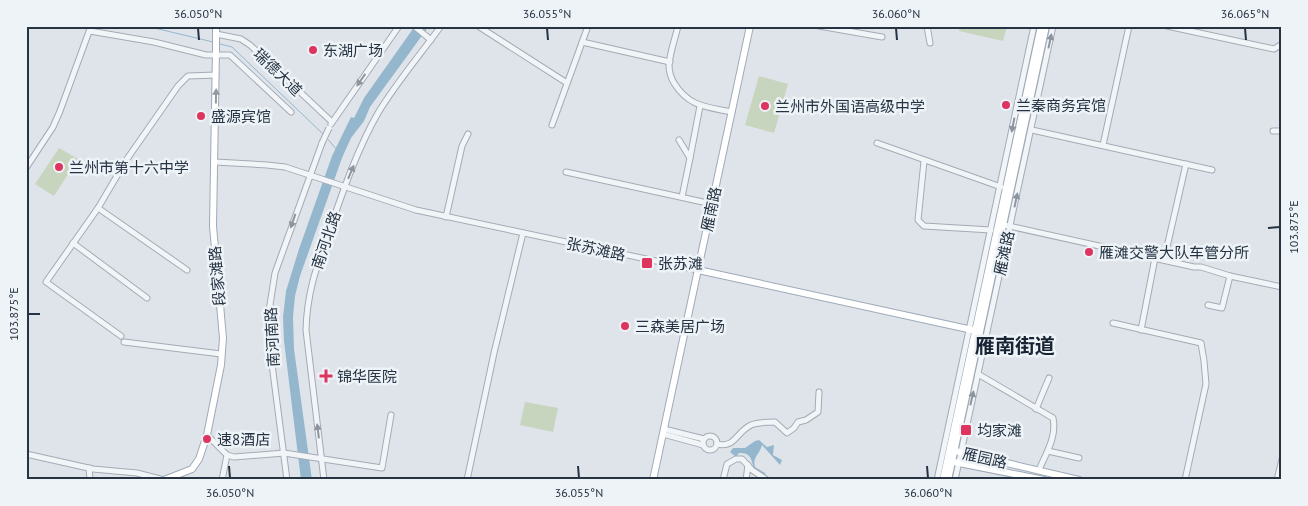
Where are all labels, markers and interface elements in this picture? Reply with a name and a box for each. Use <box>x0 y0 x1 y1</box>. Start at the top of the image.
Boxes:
text: 36.050°N <box>174 6 222 21</box>
text: 36.055°N <box>523 6 571 21</box>
text: 36.060°N <box>872 6 920 21</box>
text: 36.065°N <box>1221 6 1269 21</box>
one-way arrow <box>1047 32 1055 48</box>
place label: 东湖广场 <box>323 41 383 60</box>
street label: 瑞德大道 <box>250 44 306 100</box>
marker: 东湖广场 <box>307 44 319 56</box>
one-way arrow <box>356 74 366 87</box>
one-way arrow <box>212 88 220 104</box>
place label: 兰秦商务宾馆 <box>1016 96 1106 115</box>
place label: 兰州市外国语高级中学 <box>775 97 925 116</box>
marker: 兰秦商务宾馆 <box>1000 99 1012 111</box>
marker: 兰州市外国语高级中学 <box>759 100 771 112</box>
place label: 盛源宾馆 <box>211 107 271 126</box>
marker: 盛源宾馆 <box>195 110 207 122</box>
one-way arrow <box>1009 118 1017 133</box>
place label: 兰州市第十六中学 <box>69 158 189 177</box>
marker: 兰州市第十六中学 <box>53 161 65 173</box>
one-way arrow <box>347 165 355 179</box>
street label: 雁南路 <box>697 185 725 233</box>
one-way arrow <box>1012 192 1020 207</box>
text: 103.875°E <box>1286 200 1301 254</box>
street label: 南河北路 <box>307 209 345 271</box>
one-way arrow <box>289 214 297 229</box>
street label: 雁滩路 <box>990 229 1018 277</box>
street label: 张苏滩路 <box>565 233 627 265</box>
place label: 雁滩交警大队车管分所 <box>1099 243 1249 262</box>
street label: 段家滩路 <box>205 245 229 307</box>
marker: 雁滩交警大队车管分所 <box>1083 246 1095 258</box>
place label: 张苏滩 <box>658 254 703 273</box>
marker: 张苏滩 <box>640 256 654 270</box>
text: 103.875°E <box>6 287 21 341</box>
street label: 南河南路 <box>261 307 283 367</box>
place label: 三森美居广场 <box>635 317 725 336</box>
marker: 三森美居广场 <box>619 320 631 332</box>
district label: 雁南街道 <box>975 333 1055 359</box>
place label: 锦华医院 <box>337 367 397 386</box>
marker: 锦华医院 <box>319 369 333 383</box>
one-way arrow <box>968 391 976 406</box>
place label: 均家滩 <box>977 421 1022 440</box>
one-way arrow <box>314 423 322 439</box>
marker: 均家滩 <box>959 423 973 437</box>
place label: 速8酒店 <box>217 430 270 449</box>
marker: 速8酒店 <box>201 433 213 445</box>
street label: 雁园路 <box>961 444 1009 472</box>
text: 36.050°N <box>206 485 254 500</box>
text: 36.055°N <box>555 485 603 500</box>
text: 36.060°N <box>904 485 952 500</box>

